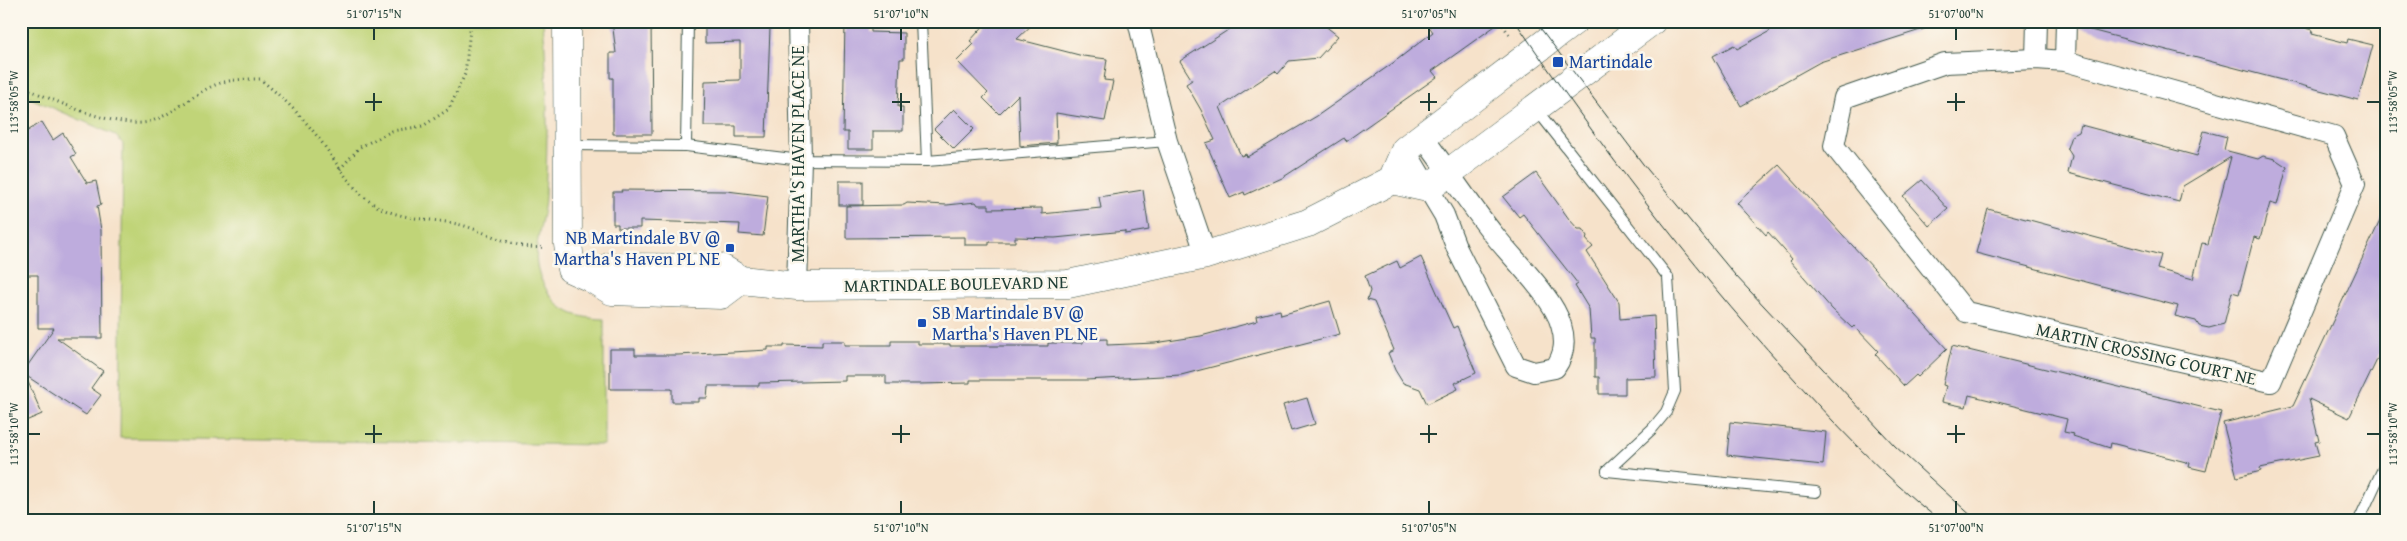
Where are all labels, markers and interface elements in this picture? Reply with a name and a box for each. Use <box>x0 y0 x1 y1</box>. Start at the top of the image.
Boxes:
text: 51°07'15"N <box>346 5 402 22</box>
text: 51°07'10"N <box>873 5 929 22</box>
text: 51°07'05"N <box>1401 5 1457 22</box>
text: 51°07'00"N <box>1928 5 1984 22</box>
street label: MARTHA'S HAVEN PLACE NE <box>784 46 811 262</box>
place label: Martindale <box>1569 48 1653 75</box>
marker: Martindale <box>1551 55 1565 69</box>
text: 113°58'05"W <box>5 70 22 134</box>
text: 113°58'05"W <box>2384 70 2401 134</box>
place label: NB Martindale BV @ Martha's Haven PL NE <box>554 224 720 272</box>
marker: NB Martindale BV @ Martha's Haven PL NE <box>724 242 736 254</box>
street label: MARTINDALE BOULEVARD NE <box>844 268 1068 299</box>
place label: SB Martindale BV @ Martha's Haven PL NE <box>932 299 1098 347</box>
street label: MARTIN CROSSING COURT NE <box>2033 315 2259 392</box>
marker: SB Martindale BV @ Martha's Haven PL NE <box>916 317 928 329</box>
text: 113°58'10"W <box>5 402 22 466</box>
text: 113°58'10"W <box>2384 402 2401 466</box>
text: 51°07'15"N <box>346 519 402 536</box>
text: 51°07'10"N <box>873 519 929 536</box>
text: 51°07'05"N <box>1401 519 1457 536</box>
text: 51°07'00"N <box>1928 519 1984 536</box>

